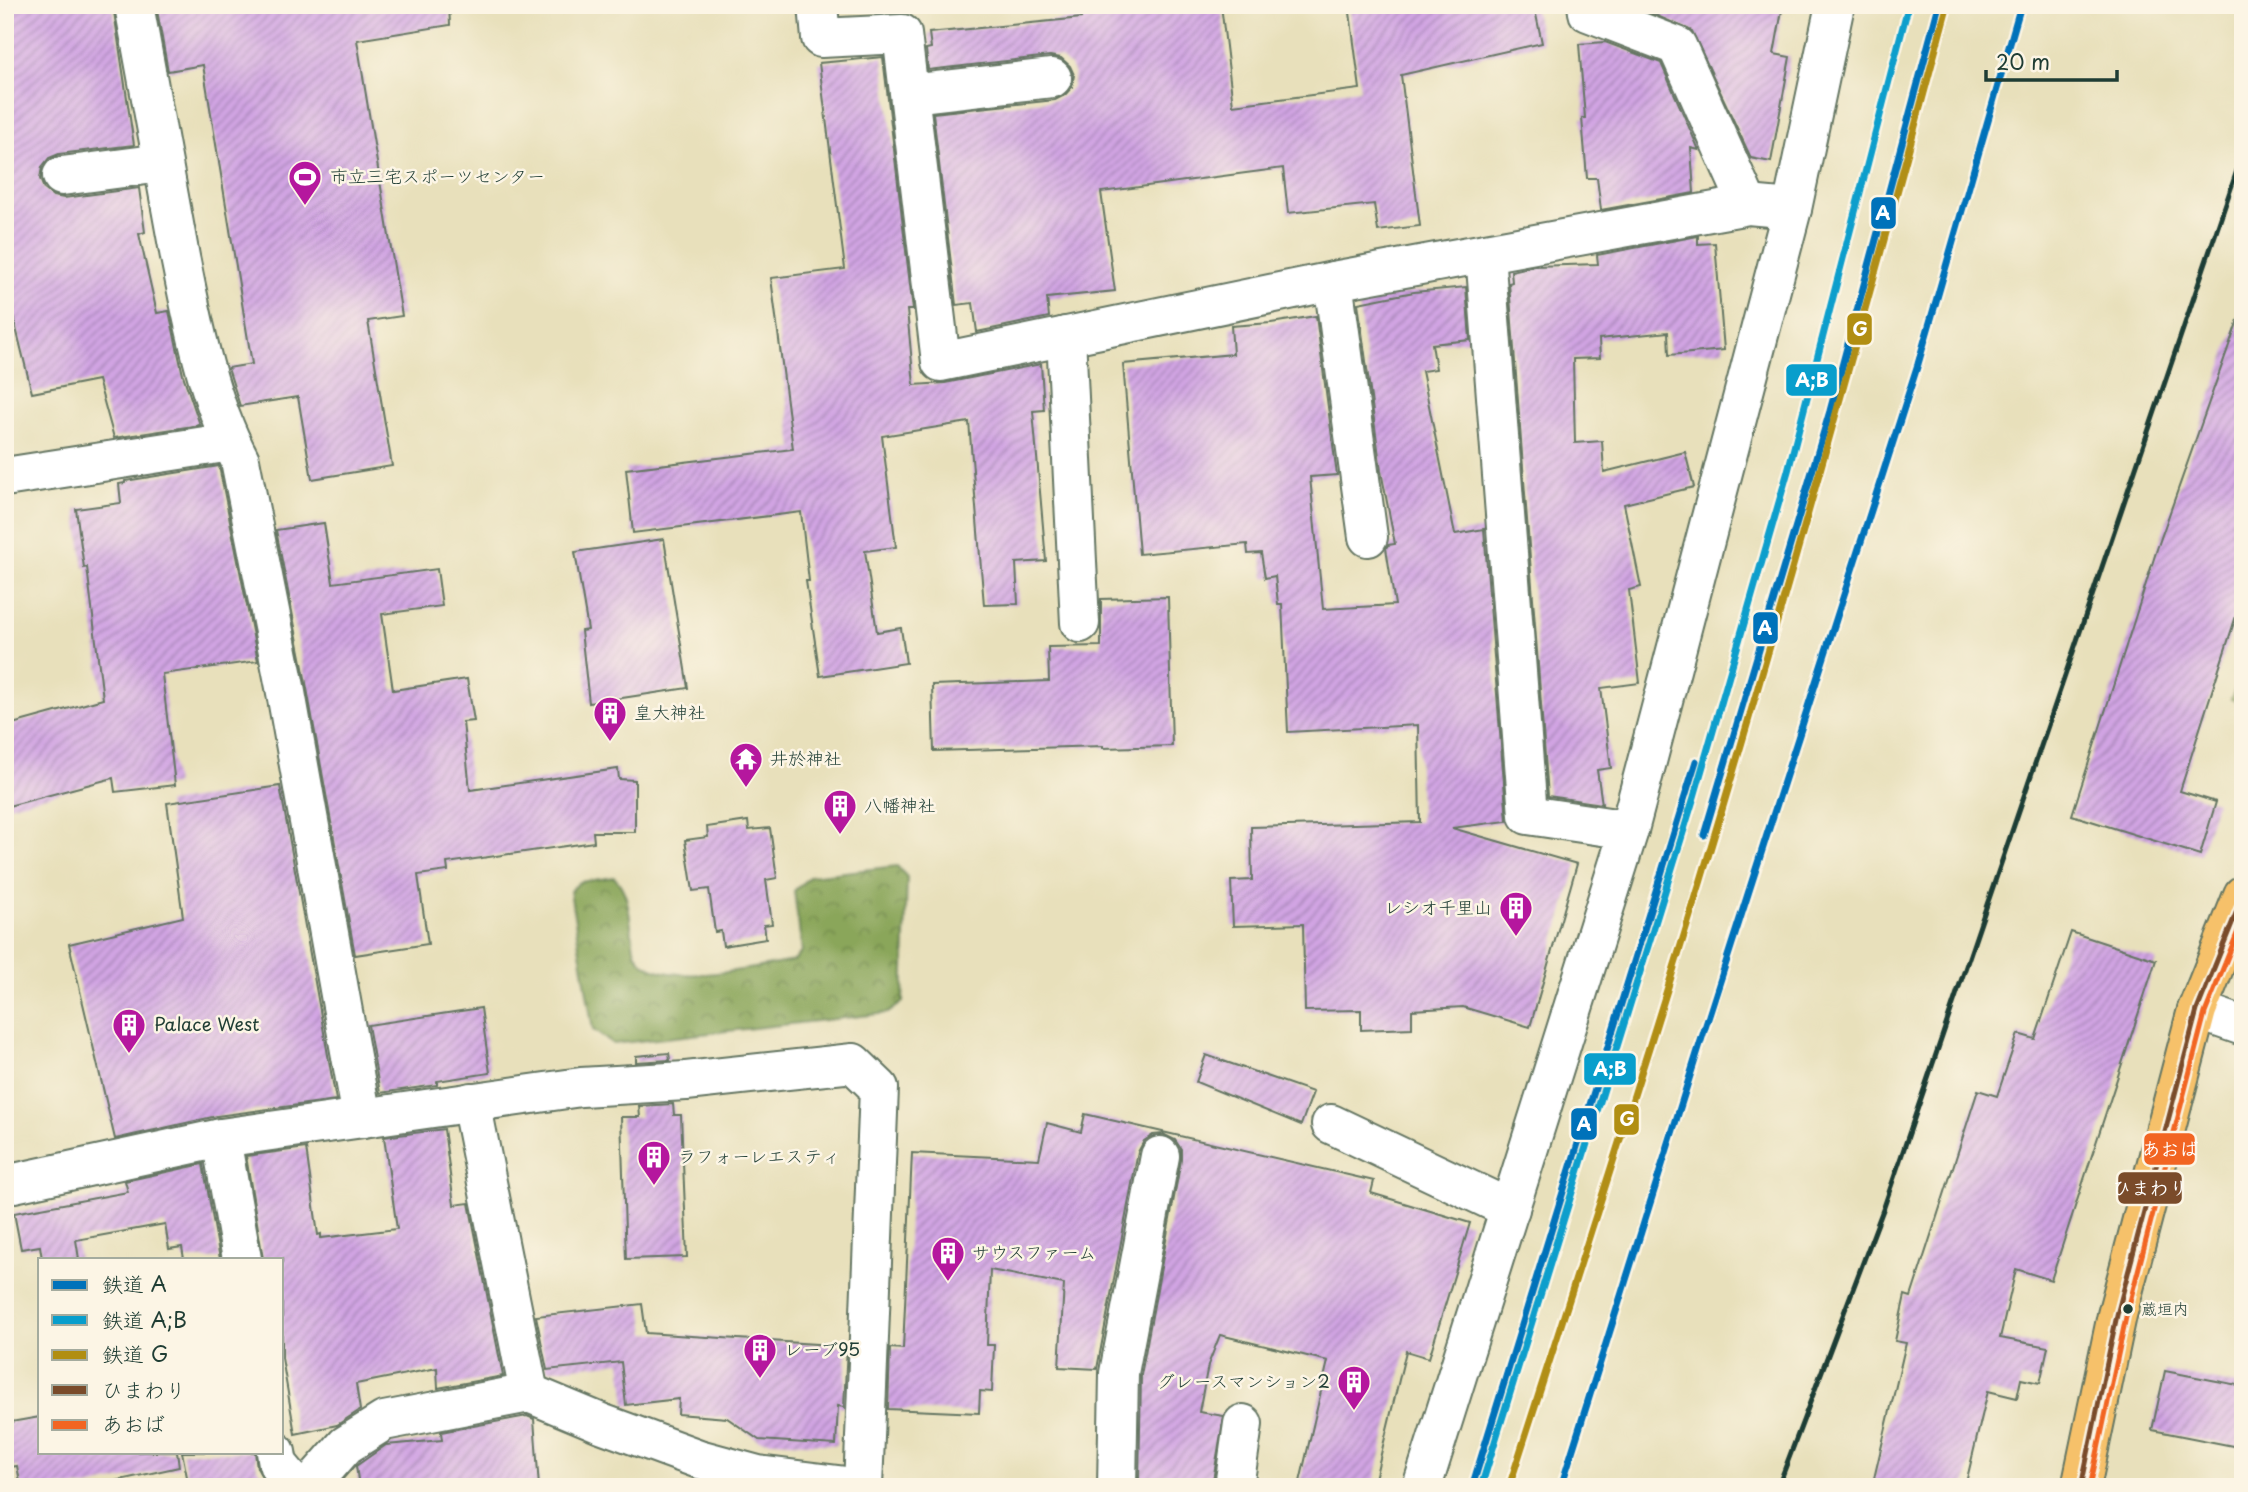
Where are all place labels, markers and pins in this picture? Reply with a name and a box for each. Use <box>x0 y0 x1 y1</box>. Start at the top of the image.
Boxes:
sports icon: 市立三宅スポーツセンター <box>286 158 324 207</box>
place label: 市立三宅スポーツセンター <box>330 162 545 189</box>
building icon: 皇大神社 <box>591 694 629 743</box>
place label: 皇大神社 <box>634 698 706 725</box>
temple icon: 井於神社 <box>727 740 765 789</box>
place label: 井於神社 <box>770 744 842 771</box>
building icon: 八幡神社 <box>821 787 859 836</box>
place label: 八幡神社 <box>864 791 936 818</box>
building icon: レシオ千里山 <box>1497 889 1535 938</box>
place label: レシオ千里山 <box>1384 893 1492 920</box>
building icon: Palace West <box>110 1006 148 1055</box>
place label: Palace West <box>154 1010 259 1037</box>
building icon: ラフォーレエスティ <box>635 1138 673 1187</box>
place label: ラフォーレエスティ <box>678 1142 840 1169</box>
building icon: サウスファーム <box>929 1234 967 1283</box>
place label: サウスファーム <box>972 1238 1096 1265</box>
place label: 蔵垣内 <box>2141 1296 2189 1320</box>
marker: 蔵垣内 <box>2121 1302 2135 1316</box>
building icon: レーブ95 <box>741 1331 779 1380</box>
place label: レーブ95 <box>784 1335 860 1362</box>
building icon: グレースマンション2 <box>1335 1363 1373 1412</box>
place label: グレースマンション2 <box>1157 1367 1330 1394</box>

